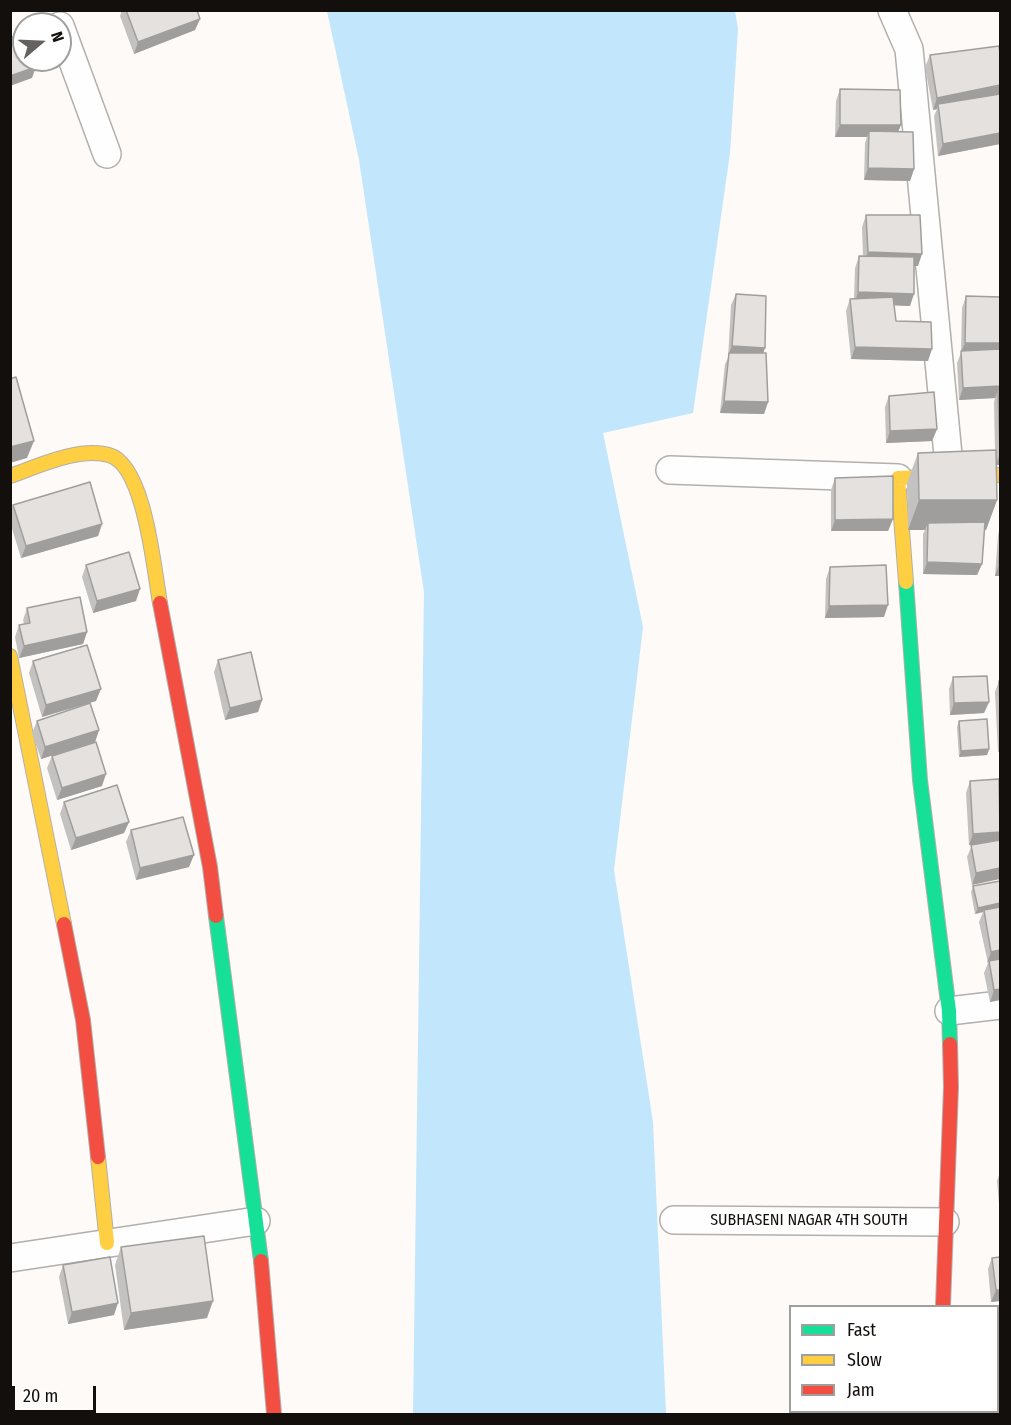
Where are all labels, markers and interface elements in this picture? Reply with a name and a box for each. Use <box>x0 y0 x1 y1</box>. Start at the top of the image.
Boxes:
north arrow <box>12 12 72 72</box>
text: N <box>47 29 68 44</box>
street label: SUBHASENI NAGAR 4TH SOUTH <box>710 1211 908 1231</box>
legend <box>789 1305 999 1413</box>
text: Fast <box>847 1319 876 1341</box>
text: Slow <box>847 1349 882 1371</box>
scale bar <box>15 1374 99 1412</box>
text: Jam <box>847 1379 875 1401</box>
text: 20 m <box>23 1385 58 1407</box>

